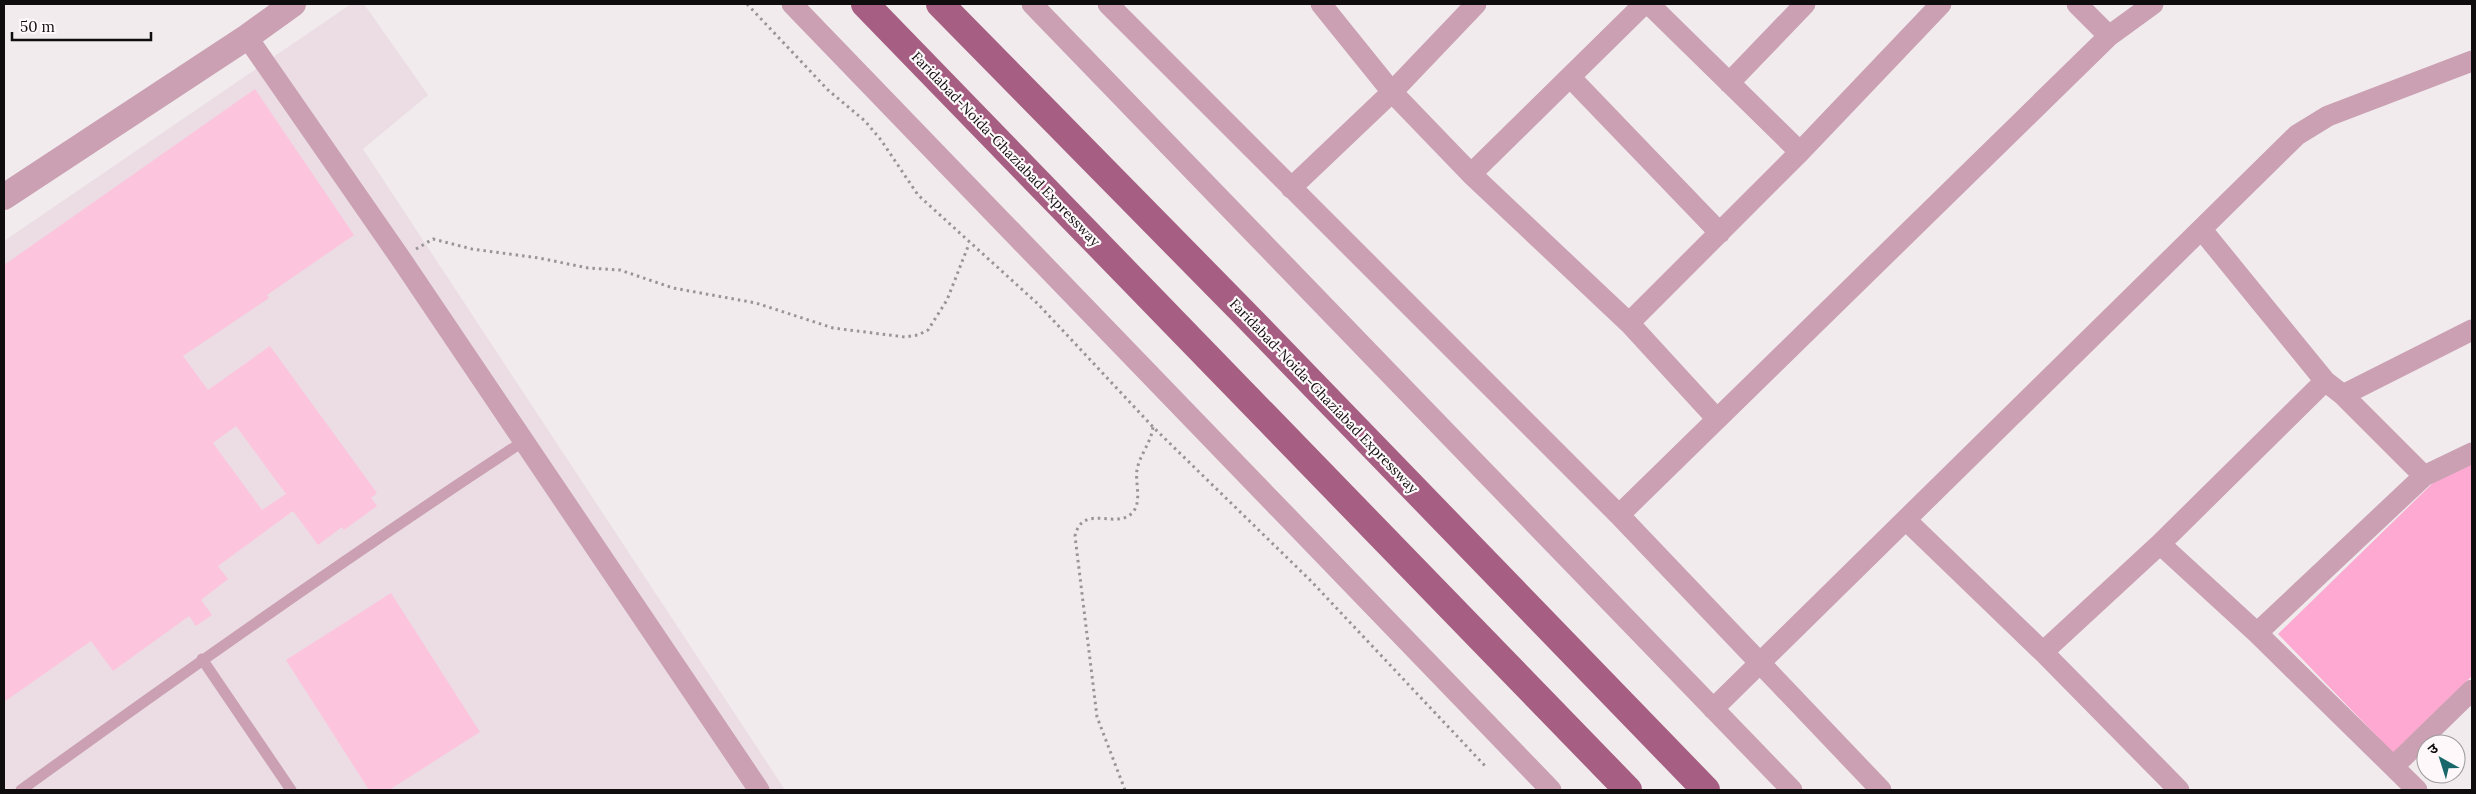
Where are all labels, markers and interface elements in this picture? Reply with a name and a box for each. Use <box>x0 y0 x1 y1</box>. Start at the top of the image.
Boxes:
scale bar <box>12 10 151 42</box>
text: 50 m <box>20 17 55 36</box>
street label: Faridabad-Noida-Ghaziabad Expressway <box>908 48 1105 251</box>
street label: Faridabad-Noida-Ghaziabad Expressway <box>1226 295 1423 498</box>
north arrow <box>2416 734 2466 784</box>
text: उ <box>2424 739 2442 758</box>

